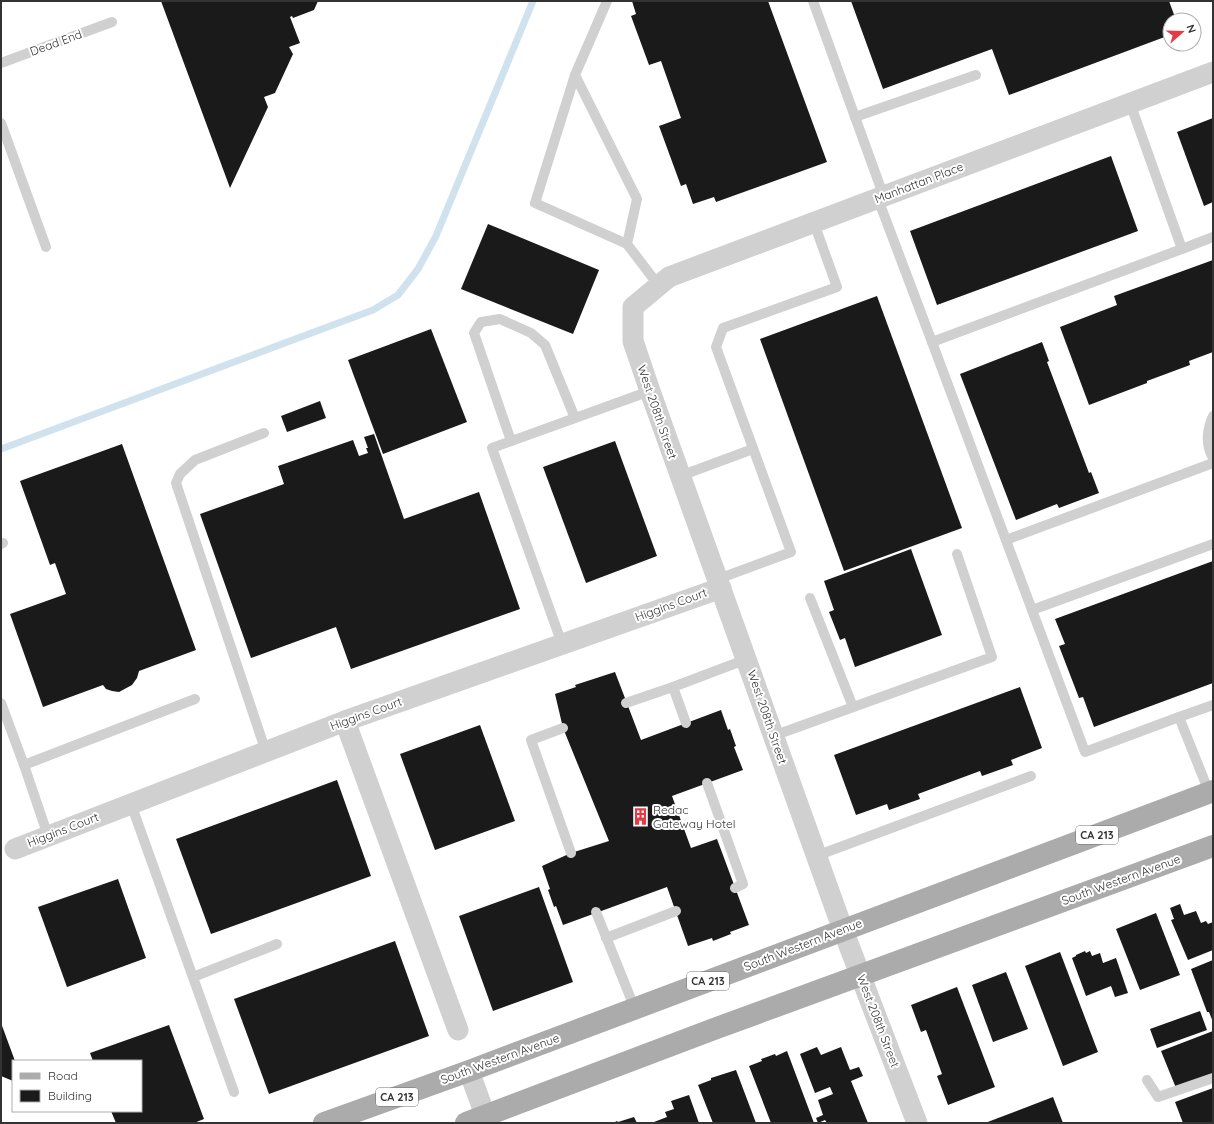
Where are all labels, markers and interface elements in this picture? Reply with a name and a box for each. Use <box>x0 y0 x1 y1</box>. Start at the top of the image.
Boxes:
north arrow <box>1162 12 1202 52</box>
text: N <box>1183 22 1199 35</box>
street label: Dead End <box>28 26 84 59</box>
street label: Manhattan Place <box>872 159 966 206</box>
street label: West 208th Street <box>634 363 681 461</box>
street label: Higgins Court <box>633 585 709 624</box>
street label: West 208th Street <box>744 668 791 766</box>
street label: Higgins Court <box>328 694 404 733</box>
place label: Redac Gateway Hotel <box>653 802 735 831</box>
building icon: Redac Gateway Hotel <box>630 807 650 827</box>
street label: Higgins Court <box>25 809 101 850</box>
road number: CA 213 <box>1076 826 1118 844</box>
street label: South Western Avenue <box>1059 851 1183 908</box>
street label: South Western Avenue <box>742 915 864 974</box>
road number: CA 213 <box>687 972 729 990</box>
street label: West 208th Street <box>854 972 903 1069</box>
street label: South Western Avenue <box>438 1030 562 1087</box>
legend <box>12 1060 142 1112</box>
text: Road <box>48 1068 78 1083</box>
text: Building <box>48 1088 92 1103</box>
road number: CA 213 <box>376 1088 418 1106</box>

